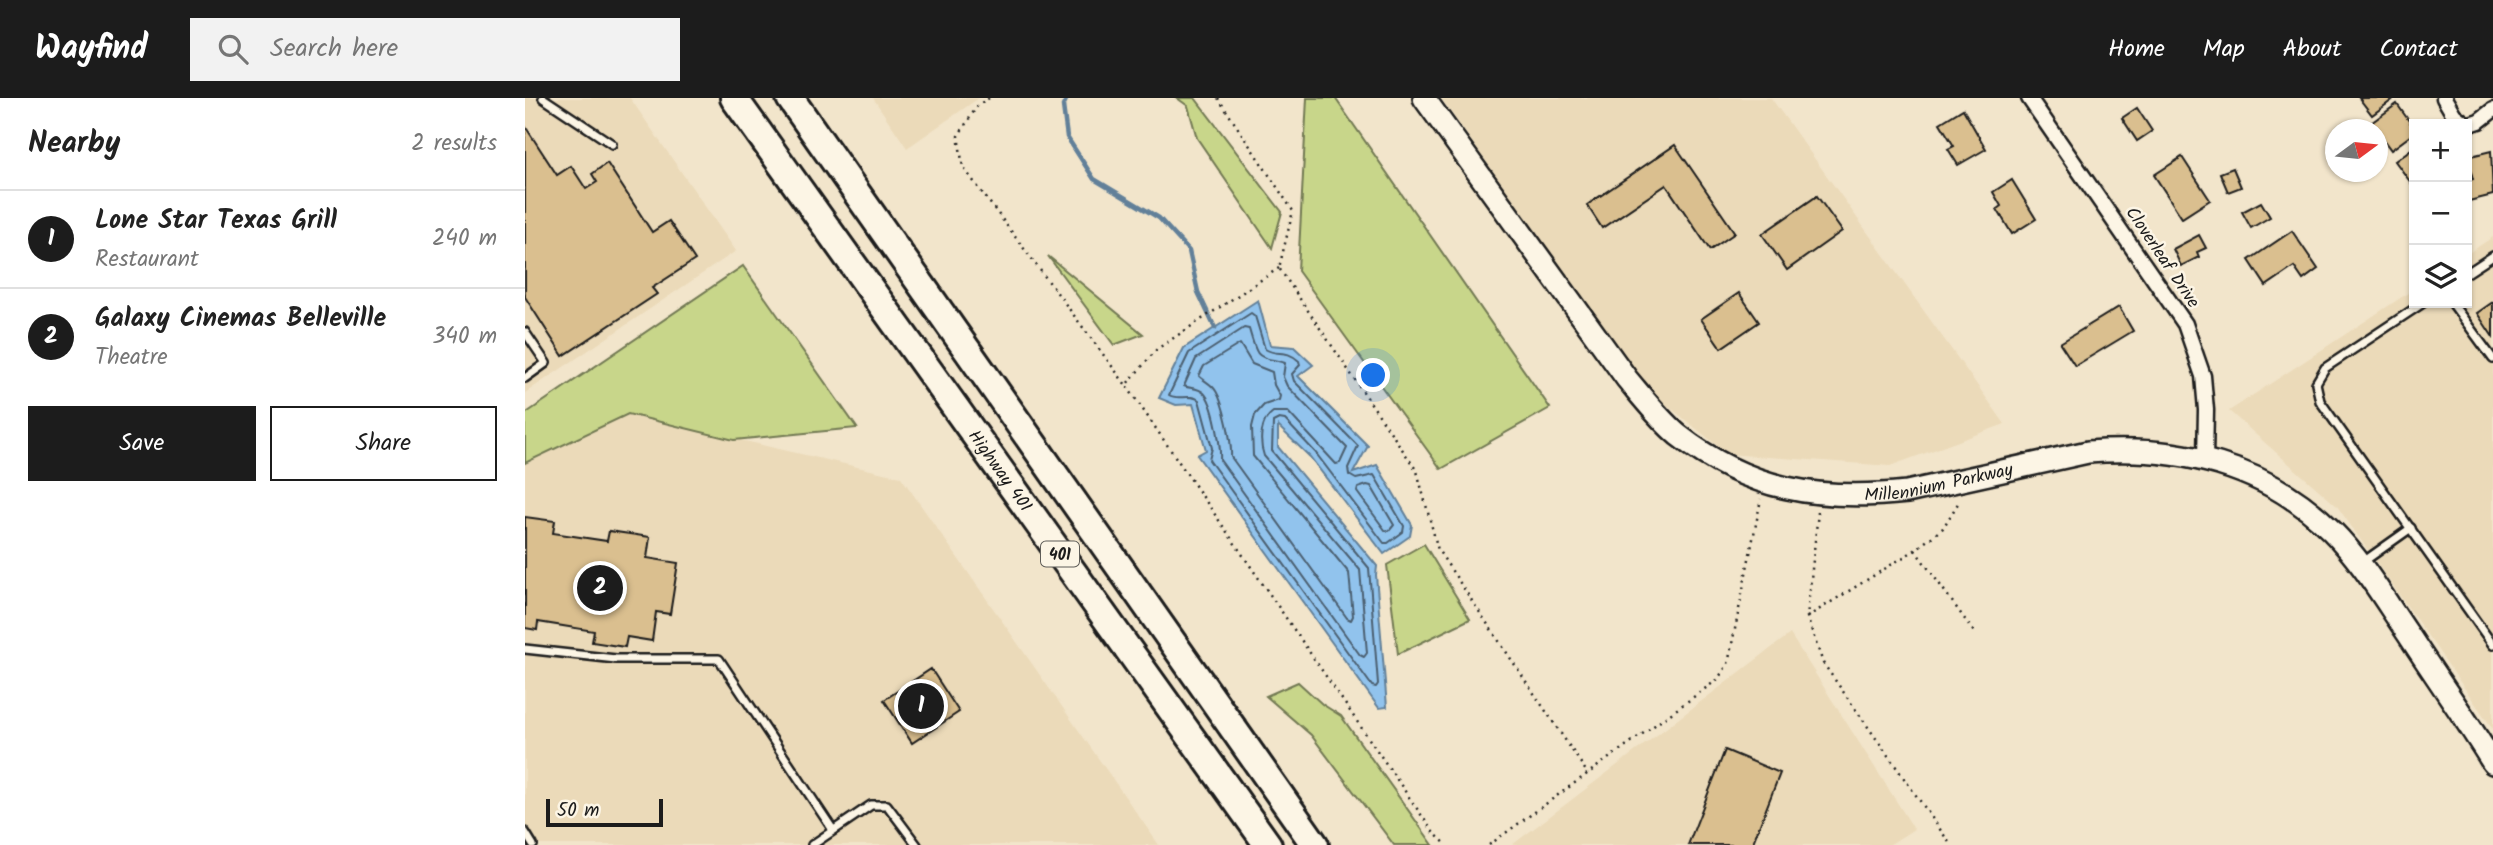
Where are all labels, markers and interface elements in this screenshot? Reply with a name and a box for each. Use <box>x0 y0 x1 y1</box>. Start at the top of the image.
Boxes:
search box <box>190 18 680 81</box>
text: Wayfind <box>35 23 148 76</box>
text: Search here <box>270 28 398 70</box>
icon: search <box>214 30 252 68</box>
text: Home <box>2108 30 2165 69</box>
text: Map <box>2203 30 2245 69</box>
text: About <box>2283 30 2341 69</box>
text: Contact <box>2379 30 2458 69</box>
north arrow <box>2325 119 2388 182</box>
map controls <box>2409 119 2472 308</box>
button: + <box>2409 119 2472 182</box>
text: Nearby <box>28 120 120 168</box>
text: 2 results <box>411 126 497 162</box>
button: − <box>2409 182 2472 245</box>
text: Lone Star Texas Grill <box>95 200 337 242</box>
street label: Cloverleaf Drive <box>2117 201 2207 315</box>
text: 1 <box>48 221 54 257</box>
text: 240 m <box>432 221 497 257</box>
text: Restaurant <box>95 242 199 278</box>
button: layers <box>2409 245 2472 308</box>
text: Galaxy Cinemas Belleville <box>95 298 386 340</box>
text: 2 <box>44 319 58 355</box>
text: 340 m <box>432 319 497 355</box>
text: Theatre <box>95 340 168 376</box>
your location <box>1356 358 1390 392</box>
button: Save <box>28 406 256 481</box>
button: Share <box>270 406 497 481</box>
street label: Highway 401 <box>960 424 1039 519</box>
street label: Millennium Parkway <box>1864 456 2017 511</box>
road number: 401 <box>1041 542 1079 566</box>
pin: 2 <box>577 562 623 614</box>
pin: 1 <box>898 680 944 732</box>
scale bar <box>546 796 663 828</box>
text: 50 m <box>557 796 599 826</box>

